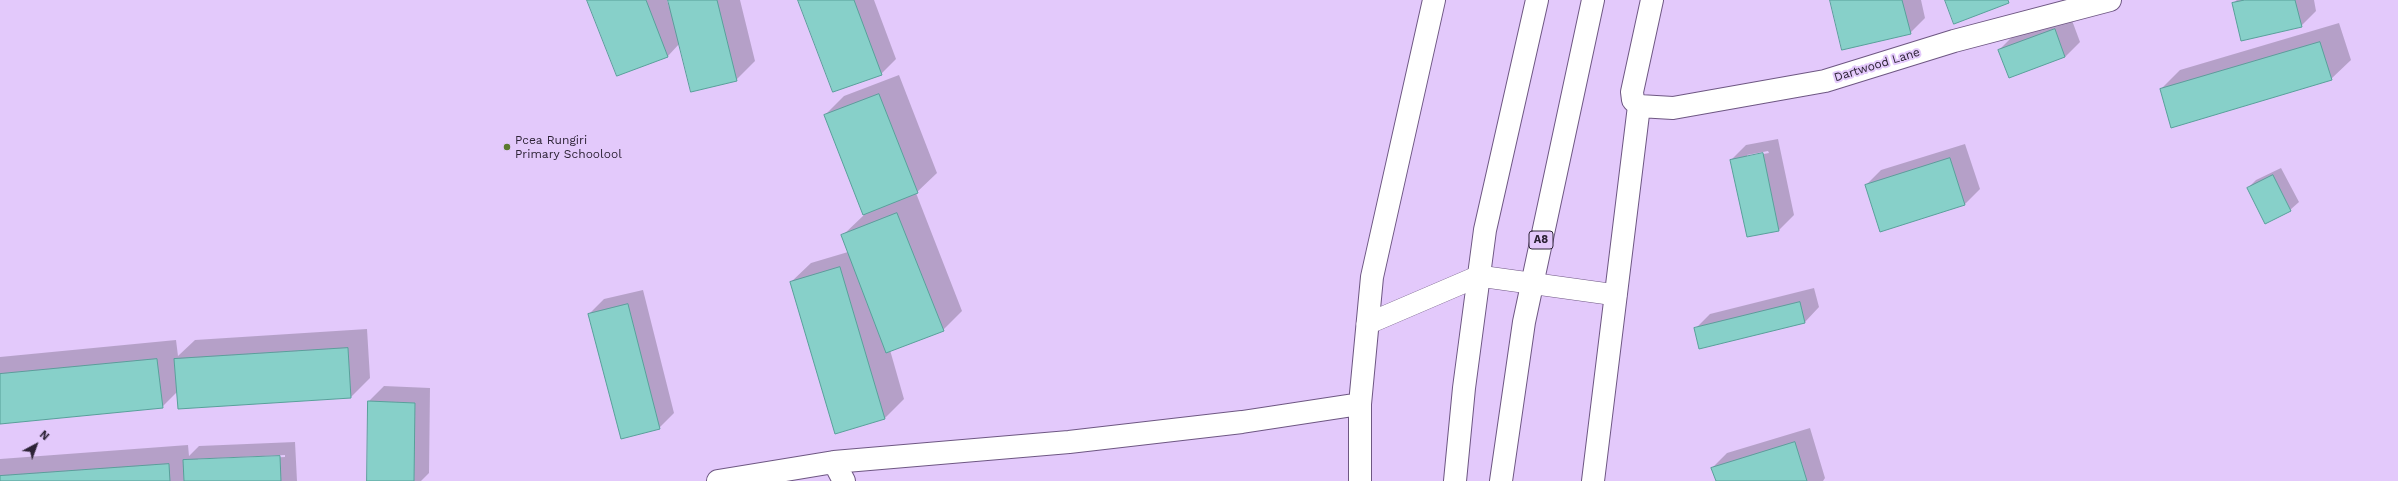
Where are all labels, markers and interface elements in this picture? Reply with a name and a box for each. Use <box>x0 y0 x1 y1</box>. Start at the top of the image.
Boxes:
street label: Dartwood Lane <box>1832 45 1922 85</box>
place label: Pcea Rungiri Primary Schoolool <box>515 133 622 161</box>
marker: Pcea Rungiri Primary Schoolool <box>502 142 512 152</box>
road number: A8 <box>1529 231 1553 249</box>
north arrow <box>16 425 56 465</box>
text: N <box>37 428 52 443</box>

